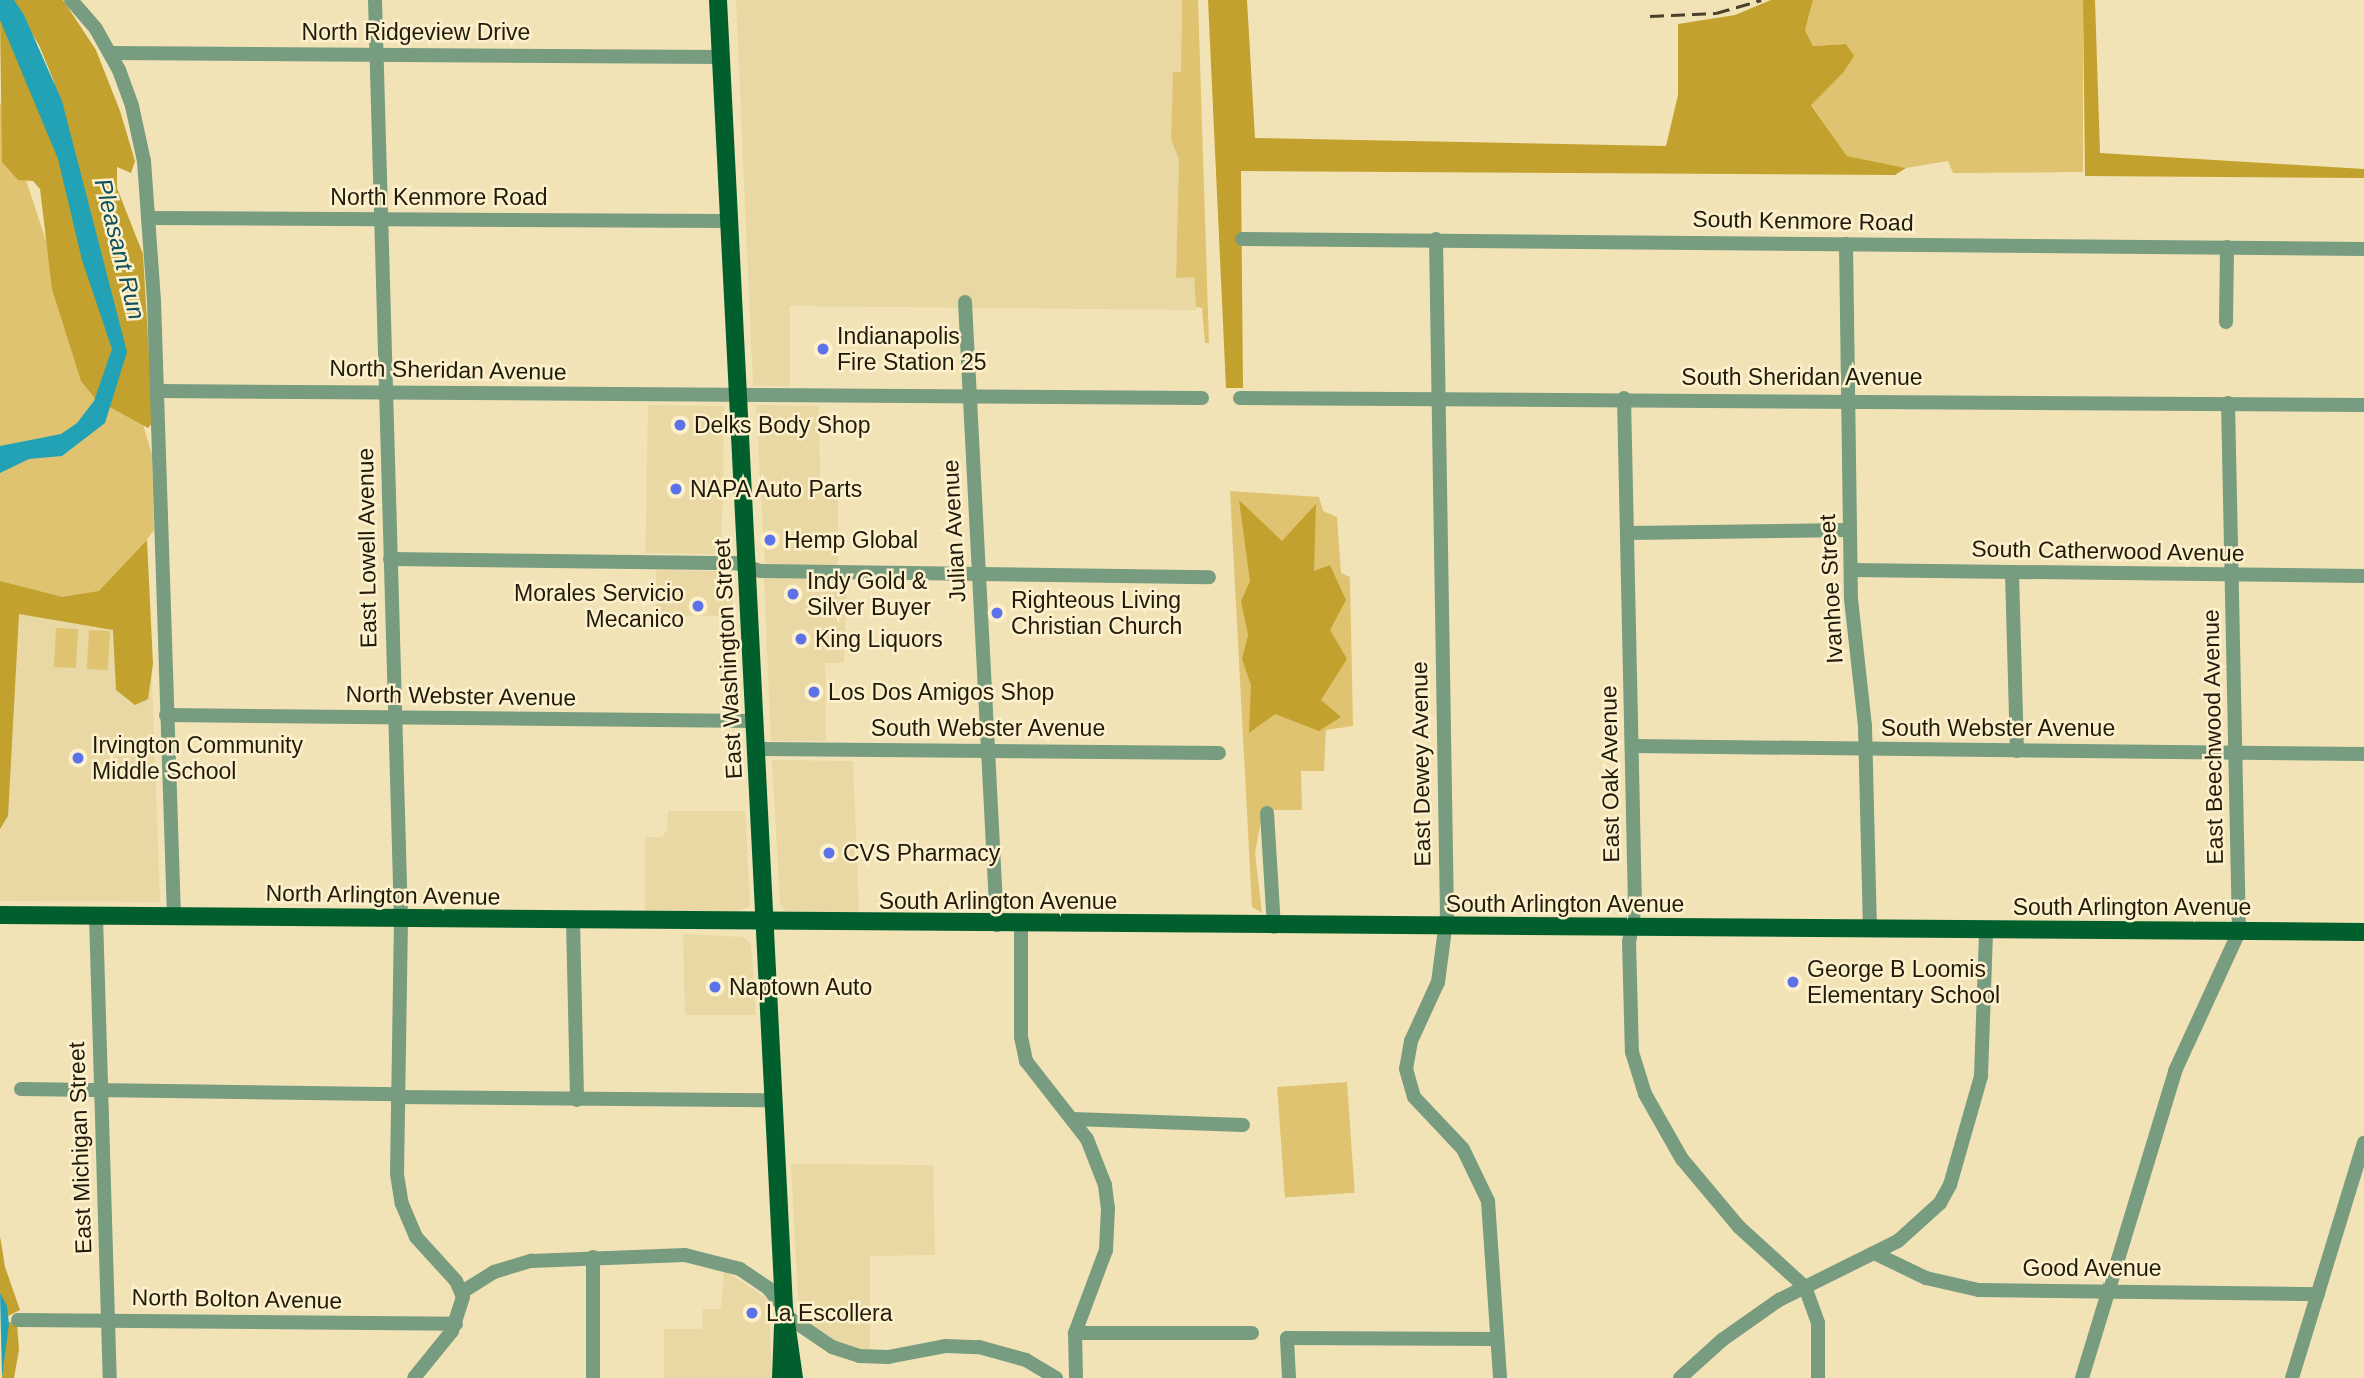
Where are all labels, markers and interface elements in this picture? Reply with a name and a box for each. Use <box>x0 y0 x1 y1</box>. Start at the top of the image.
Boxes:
street label: North Ridgeview Drive <box>302 18 530 46</box>
water label: Pleasant Run <box>89 176 151 322</box>
street label: North Kenmore Road <box>330 183 548 211</box>
street label: South Kenmore Road <box>1692 205 1914 237</box>
place label: Indianapolis Fire Station 25 <box>837 322 987 376</box>
marker: Indianapolis Fire Station 25 <box>815 341 831 357</box>
street label: North Sheridan Avenue <box>328 354 568 386</box>
street label: South Sheridan Avenue <box>1681 363 1923 391</box>
place label: Delks Body Shop <box>694 411 870 439</box>
marker: Delks Body Shop <box>672 417 688 433</box>
street label: East Lowell Avenue <box>351 447 383 649</box>
street label: Julian Avenue <box>936 458 972 604</box>
place label: NAPA Auto Parts <box>690 475 865 503</box>
marker: NAPA Auto Parts <box>668 481 684 497</box>
street label: Ivanhoe Street <box>1813 514 1849 664</box>
place label: Hemp Global <box>784 526 918 554</box>
marker: Hemp Global <box>762 532 778 548</box>
street label: South Catherwood Avenue <box>1971 535 2245 567</box>
street label: East Washington Street <box>708 538 748 780</box>
place label: Indy Gold & Silver Buyer <box>807 567 931 621</box>
place label: Morales Servicio Mecanico <box>514 579 684 633</box>
marker: Indy Gold & Silver Buyer <box>785 586 801 602</box>
place label: Righteous Living Christian Church <box>1011 586 1182 640</box>
marker: Morales Servicio Mecanico <box>690 598 706 614</box>
marker: Righteous Living Christian Church <box>989 605 1005 621</box>
street label: East Beechwood Avenue <box>2197 608 2229 866</box>
place label: King Liquors <box>815 625 943 653</box>
marker: King Liquors <box>793 631 809 647</box>
street label: East Dewey Avenue <box>1405 660 1437 868</box>
place label: Los Dos Amigos Shop <box>828 678 1056 706</box>
street label: North Webster Avenue <box>345 680 577 712</box>
marker: Los Dos Amigos Shop <box>806 684 822 700</box>
street label: East Oak Avenue <box>1595 684 1625 864</box>
street label: South Webster Avenue <box>870 714 1106 742</box>
street label: South Webster Avenue <box>1880 714 2116 742</box>
place label: Irvington Community Middle School <box>92 731 303 785</box>
marker: Irvington Community Middle School <box>70 750 86 766</box>
place label: CVS Pharmacy <box>843 839 1000 867</box>
marker: CVS Pharmacy <box>821 845 837 861</box>
street label: North Arlington Avenue <box>264 879 502 911</box>
street label: South Arlington Avenue <box>877 887 1119 915</box>
street label: South Arlington Avenue <box>1444 890 1686 918</box>
street label: South Arlington Avenue <box>2011 893 2253 921</box>
place label: George B Loomis Elementary School <box>1807 955 2000 1009</box>
place label: Naptown Auto <box>729 973 873 1001</box>
marker: George B Loomis Elementary School <box>1785 974 1801 990</box>
marker: Naptown Auto <box>707 979 723 995</box>
street label: East Michigan Street <box>63 1041 97 1255</box>
street label: Good Avenue <box>2022 1254 2162 1282</box>
street label: North Bolton Avenue <box>131 1283 343 1315</box>
place label: La Escollera <box>766 1299 893 1327</box>
marker: La Escollera <box>744 1305 760 1321</box>

